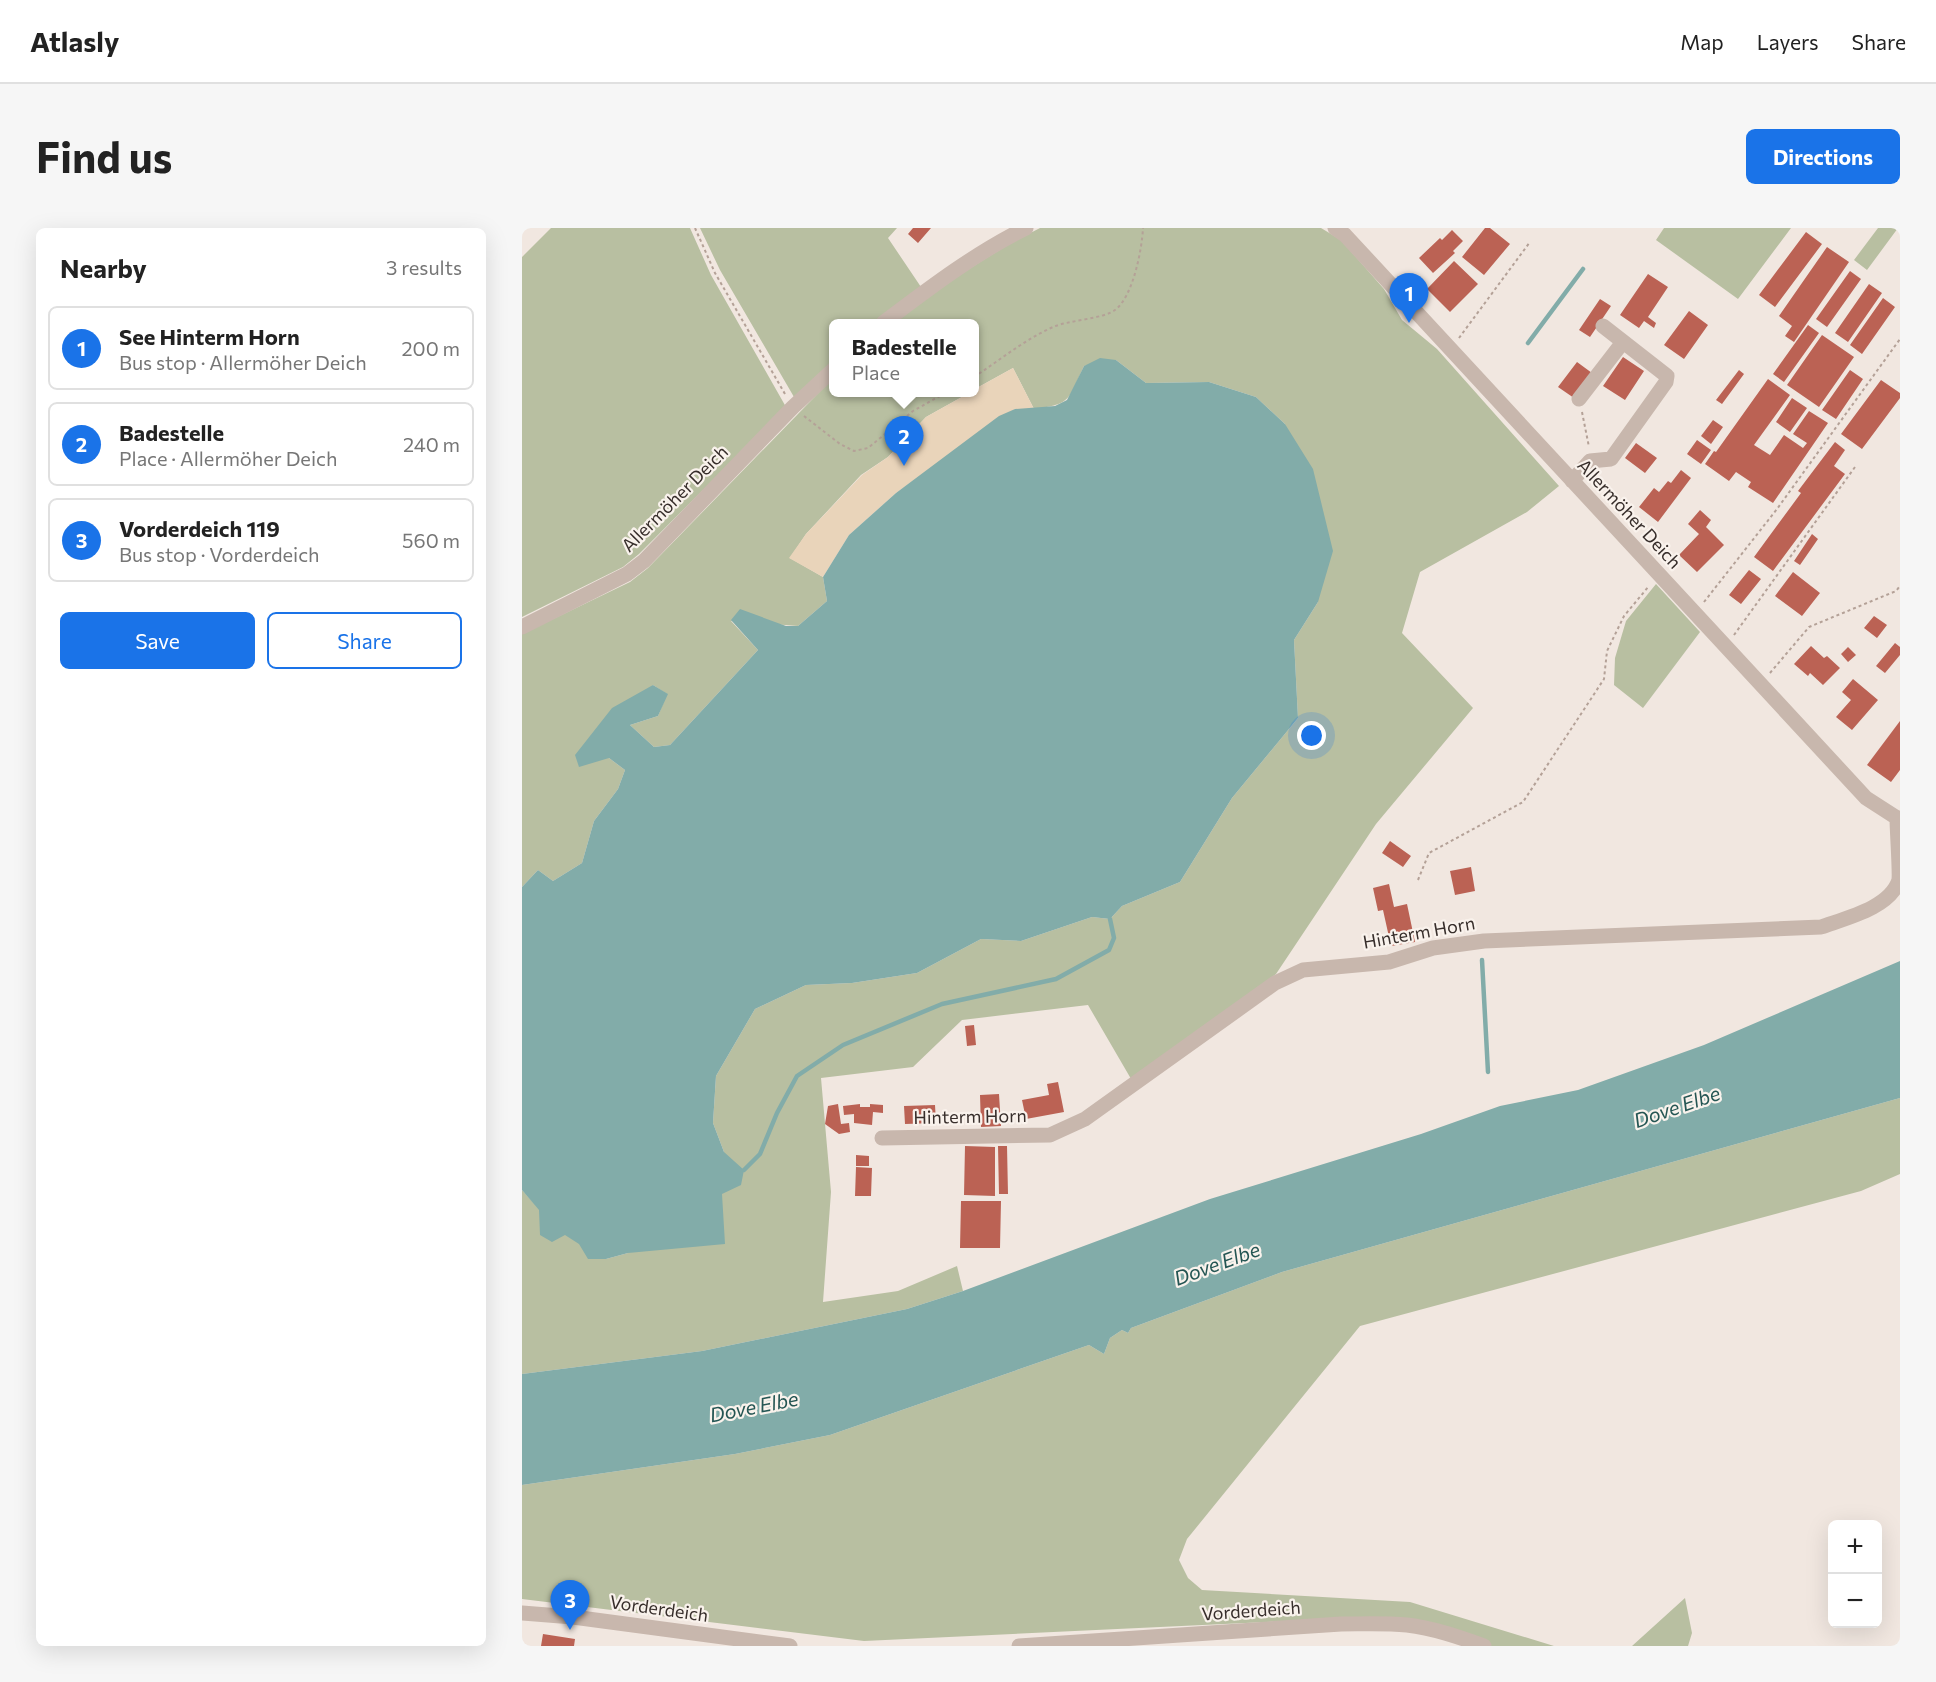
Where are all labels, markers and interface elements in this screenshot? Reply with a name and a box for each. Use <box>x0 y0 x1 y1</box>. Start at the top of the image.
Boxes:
text: Atlasly <box>30 24 119 58</box>
text: Map <box>1680 29 1724 54</box>
text: Layers <box>1757 29 1819 54</box>
text: Share <box>1852 29 1906 54</box>
button: Directions <box>1746 129 1900 184</box>
text: Find us <box>36 130 172 182</box>
text: Nearby <box>60 252 147 283</box>
text: 3 results <box>386 255 462 279</box>
pin: 1 <box>1390 274 1428 323</box>
popup <box>829 319 979 397</box>
text: See Hinterm Horn <box>119 323 300 350</box>
text: Badestelle <box>851 333 957 360</box>
text: 1 <box>77 336 86 360</box>
text: 200 m <box>402 336 460 360</box>
text: Bus stop · Allermöher Deich <box>119 350 367 374</box>
text: Place <box>851 360 900 384</box>
pin: 2 <box>884 416 923 466</box>
text: Badestelle <box>119 419 224 446</box>
text: 2 <box>76 432 87 456</box>
text: 240 m <box>403 432 460 456</box>
street label: Allermöher Deich <box>616 440 732 556</box>
text: Place · Allermöher Deich <box>119 446 337 470</box>
street label: Allermöher Deich <box>1573 454 1686 573</box>
text: Vorderdeich 119 <box>119 515 280 542</box>
text: 3 <box>76 528 87 552</box>
text: 560 m <box>402 528 460 552</box>
text: Bus stop · Vorderdeich <box>119 542 320 566</box>
button: Save <box>60 612 255 669</box>
button: Share <box>267 612 462 669</box>
your location <box>1297 721 1326 750</box>
street label: Hinterm Horn <box>1361 911 1477 953</box>
water label: Dove Elbe <box>1630 1080 1723 1132</box>
street label: Hinterm Horn <box>913 1104 1027 1128</box>
water label: Dove Elbe <box>1170 1236 1263 1290</box>
water label: Dove Elbe <box>707 1386 801 1426</box>
map controls <box>1828 1520 1882 1628</box>
button: + <box>1828 1520 1882 1574</box>
button: − <box>1828 1574 1882 1628</box>
pin: 3 <box>550 1580 590 1630</box>
street label: Vorderdeich <box>608 1590 710 1626</box>
street label: Vorderdeich <box>1201 1596 1301 1624</box>

